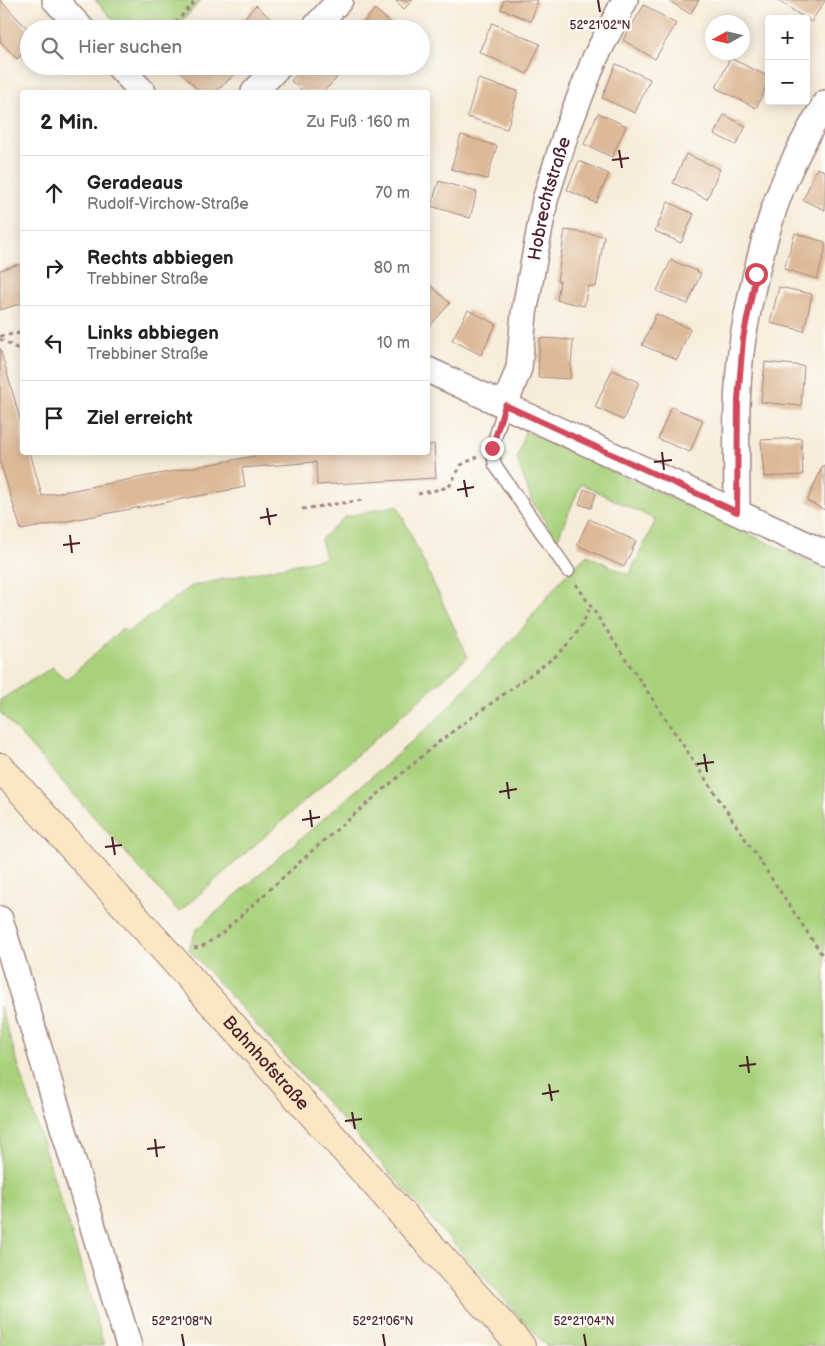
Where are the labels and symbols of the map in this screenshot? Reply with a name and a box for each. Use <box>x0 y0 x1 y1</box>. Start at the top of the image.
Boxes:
north arrow <box>705 15 750 60</box>
text: 52°21'02"N <box>570 18 630 33</box>
street label: Hobrechtstraße <box>524 134 575 262</box>
route start <box>745 263 768 286</box>
route end <box>481 437 504 460</box>
street label: Bahnhofstraße <box>218 1012 314 1115</box>
text: 52°21'08"N <box>152 1314 212 1329</box>
text: 52°21'06"N <box>352 1314 414 1329</box>
text: 52°21'04"N <box>553 1314 615 1329</box>

